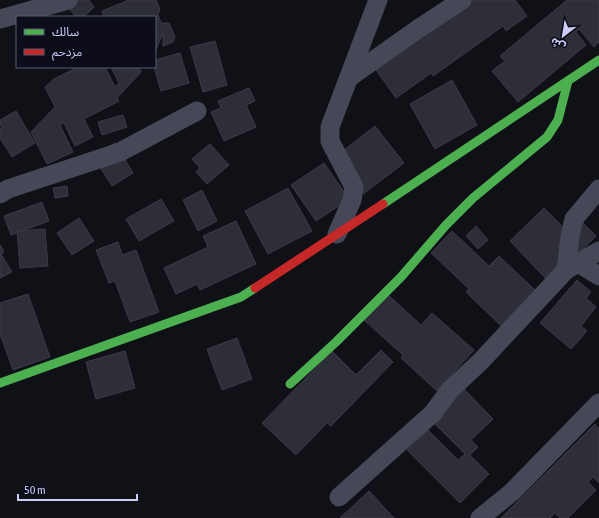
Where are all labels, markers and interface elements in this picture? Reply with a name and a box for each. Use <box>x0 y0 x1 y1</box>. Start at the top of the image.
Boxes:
legend <box>16 16 156 68</box>
north arrow <box>543 16 583 56</box>
text: سالك <box>52 25 79 39</box>
text: ش <box>548 35 568 54</box>
text: مزدحم <box>52 45 82 61</box>
scale bar <box>18 476 137 502</box>
text: 50 m <box>24 483 46 497</box>

